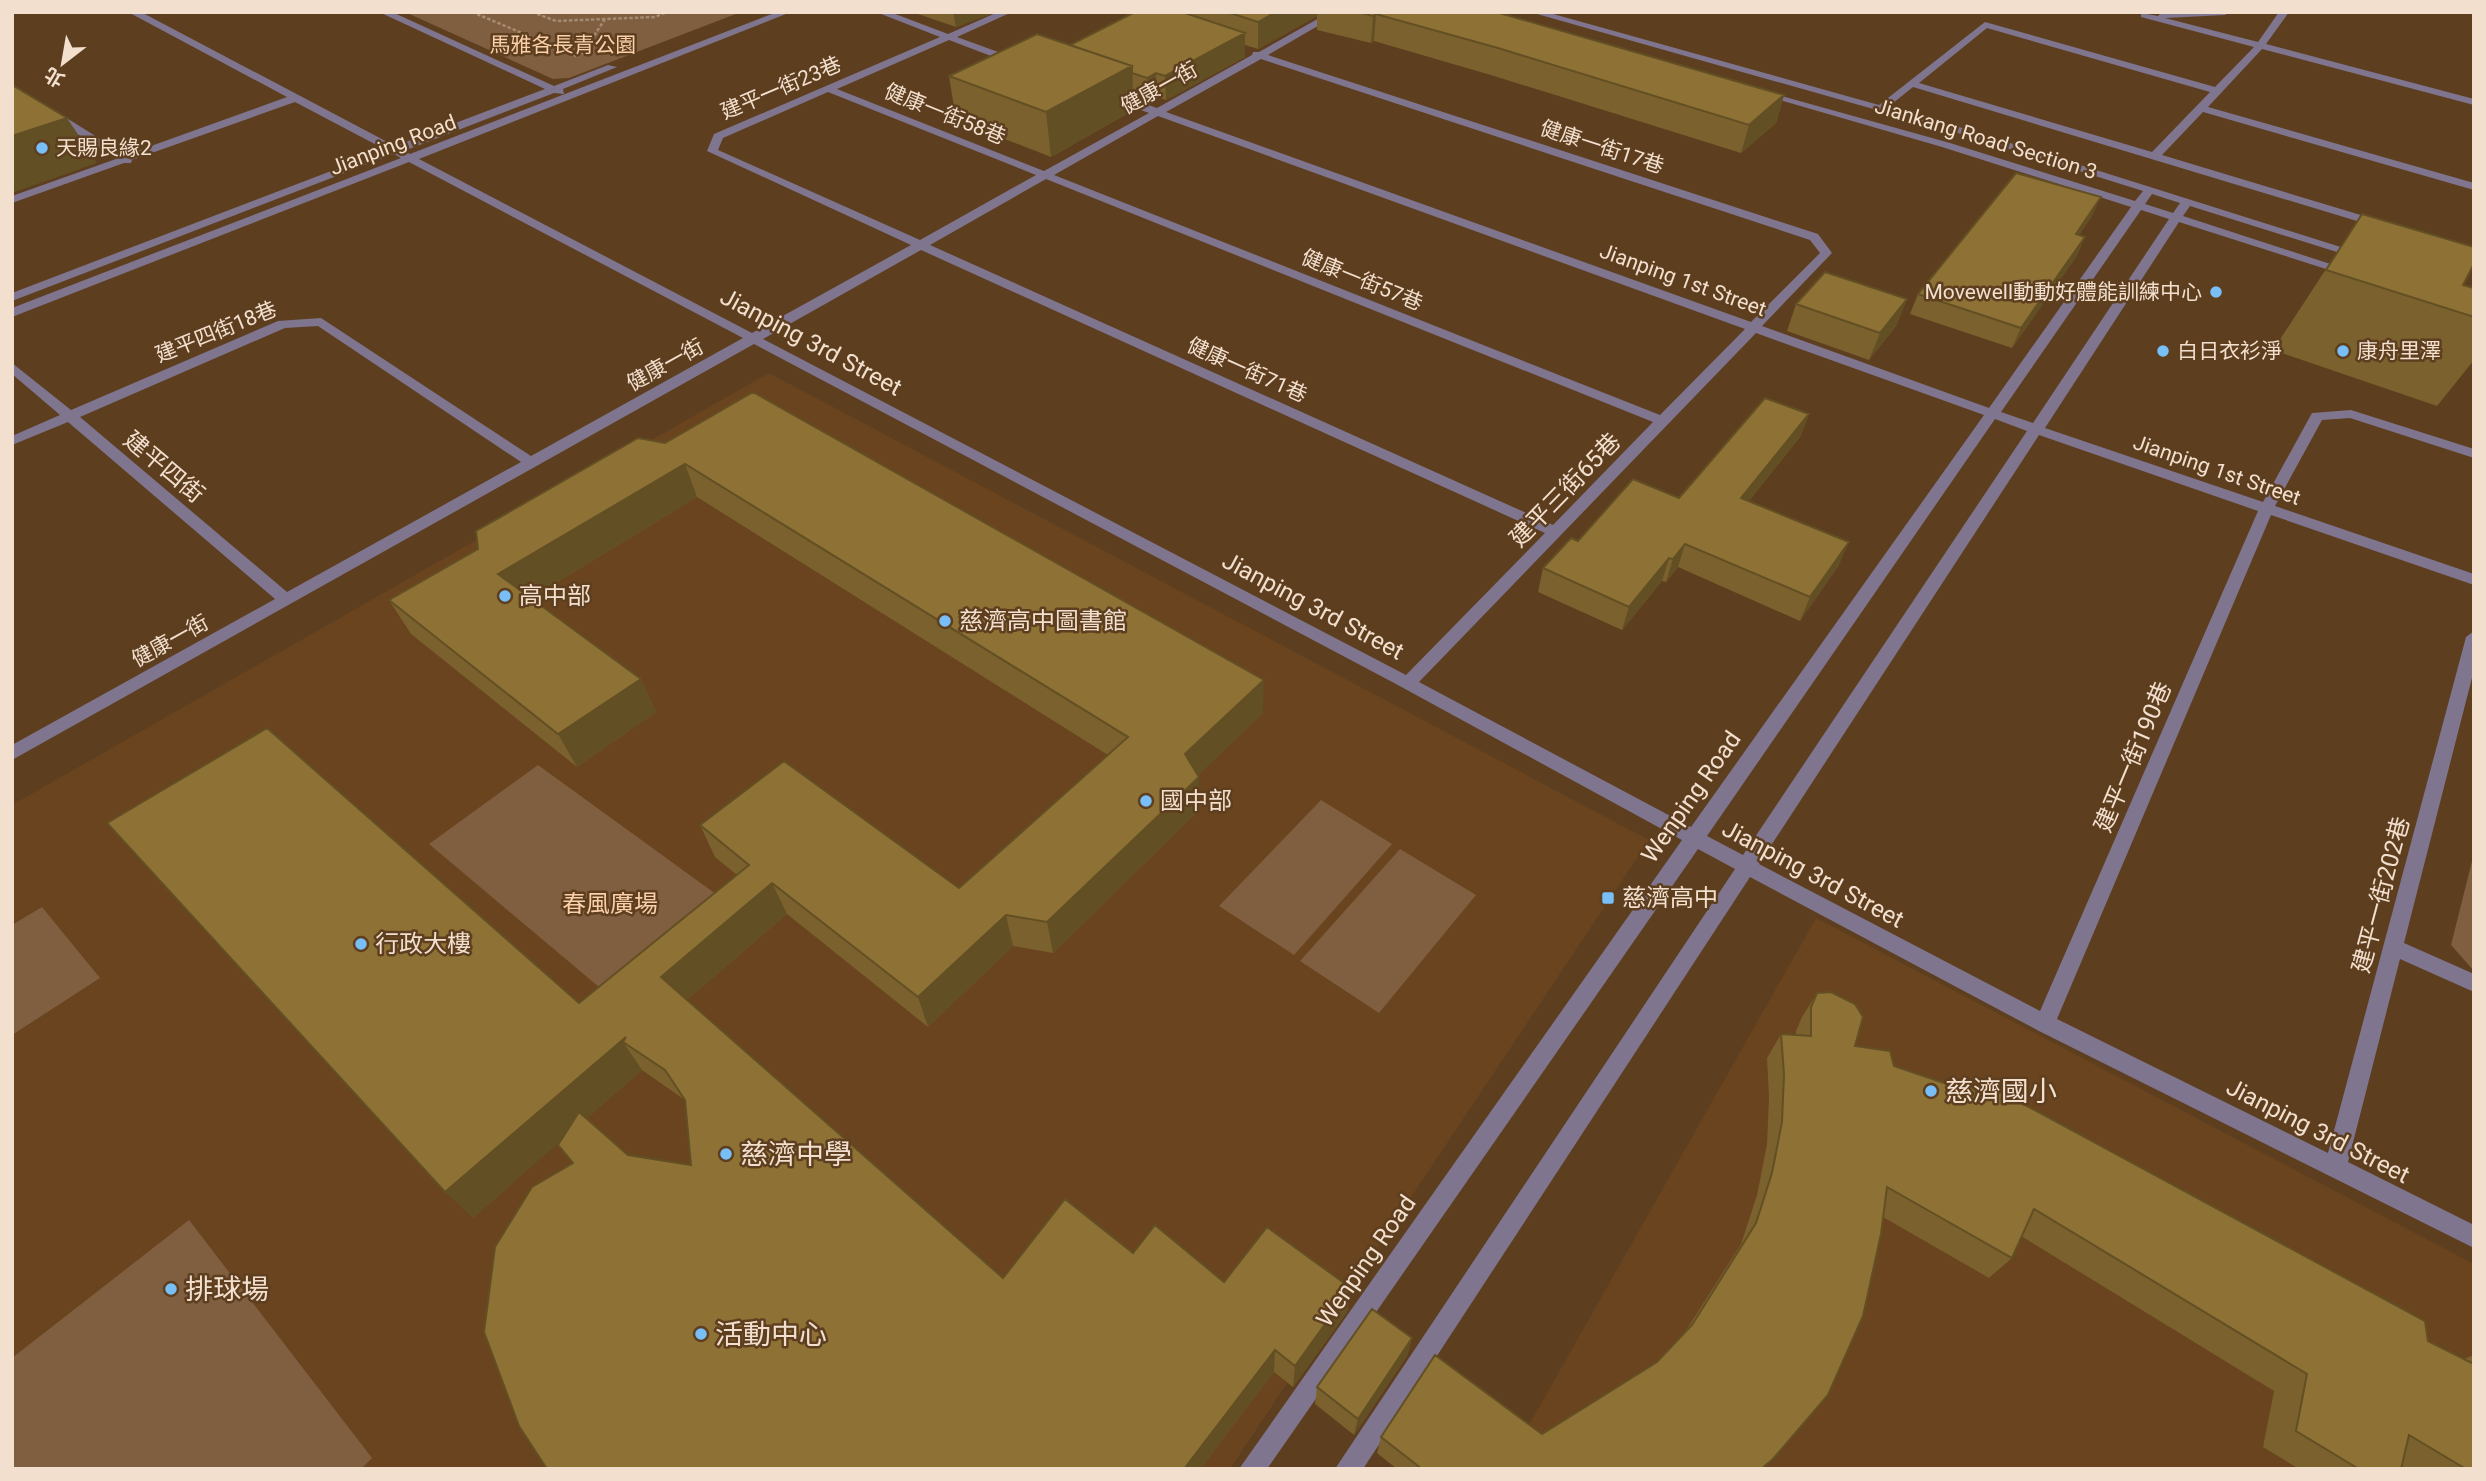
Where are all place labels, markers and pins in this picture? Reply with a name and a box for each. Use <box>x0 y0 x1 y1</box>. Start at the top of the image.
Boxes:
place label: 天賜良緣2 <box>56 136 152 160</box>
marker: 天賜良緣2 <box>34 140 50 156</box>
place label: Movewell動動好體能訓練中心 <box>1925 280 2202 304</box>
marker: Movewell動動好體能訓練中心 <box>2208 284 2224 300</box>
place label: 白日衣衫淨 <box>2177 339 2282 363</box>
place label: 康舟里澤 <box>2357 339 2441 363</box>
marker: 白日衣衫淨 <box>2155 343 2171 359</box>
marker: 康舟里澤 <box>2335 343 2351 359</box>
place label: 高中部 <box>519 582 591 610</box>
marker: 高中部 <box>497 588 513 604</box>
place label: 慈濟高中圖書館 <box>959 607 1127 635</box>
marker: 慈濟高中圖書館 <box>937 613 953 629</box>
place label: 國中部 <box>1160 787 1232 815</box>
marker: 國中部 <box>1138 793 1154 809</box>
place label: 慈濟高中 <box>1622 884 1718 912</box>
marker: 慈濟高中 <box>1600 890 1616 906</box>
place label: 行政大樓 <box>375 930 471 958</box>
marker: 行政大樓 <box>353 936 369 952</box>
place label: 慈濟國小 <box>1945 1075 2057 1108</box>
marker: 慈濟國小 <box>1923 1083 1939 1099</box>
place label: 慈濟中學 <box>740 1138 852 1171</box>
marker: 慈濟中學 <box>718 1146 734 1162</box>
place label: 排球場 <box>185 1273 269 1306</box>
marker: 排球場 <box>163 1281 179 1297</box>
place label: 活動中心 <box>715 1318 827 1351</box>
marker: 活動中心 <box>693 1326 709 1342</box>

